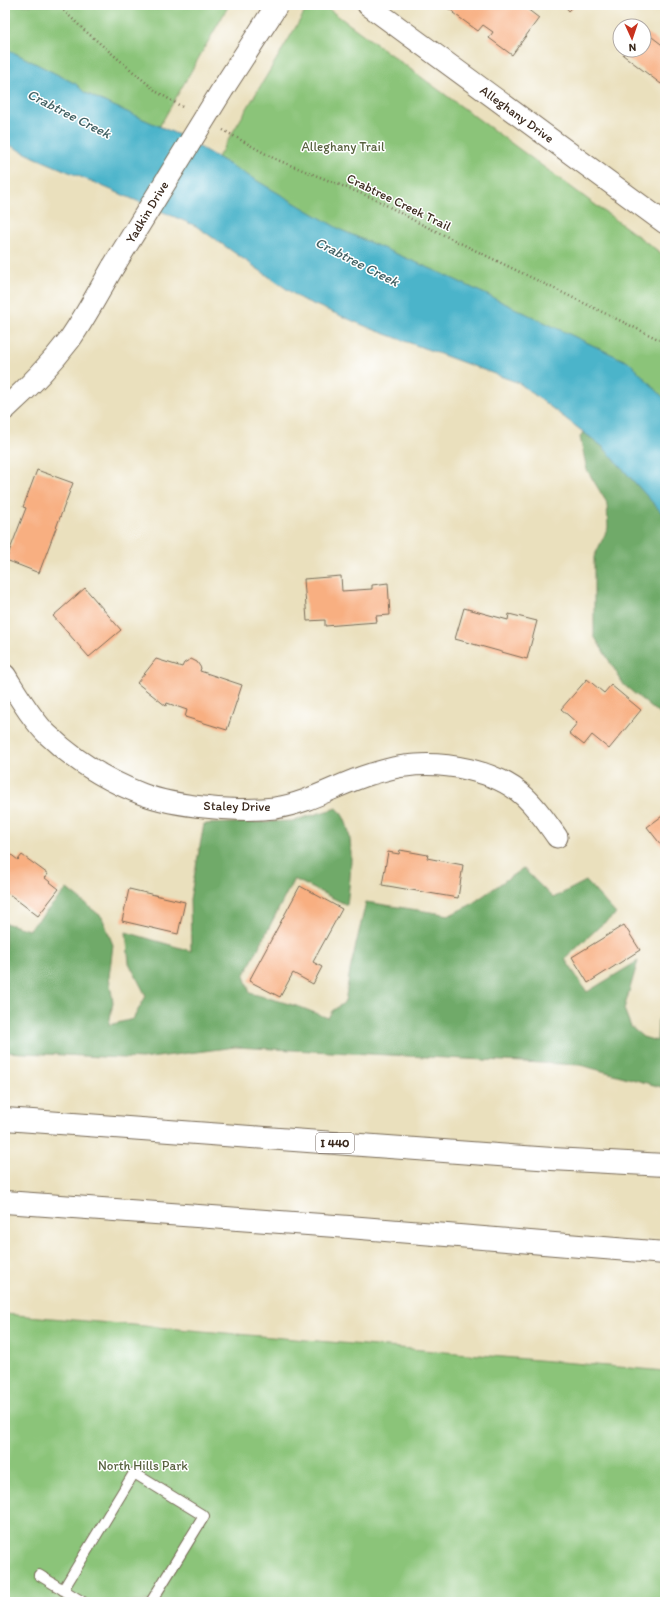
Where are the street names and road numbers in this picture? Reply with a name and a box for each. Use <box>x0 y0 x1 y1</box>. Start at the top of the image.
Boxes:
street label: Alleghany Drive <box>477 82 557 146</box>
street label: Crabtree Creek Trail <box>345 170 454 234</box>
street label: Yadkin Drive <box>123 178 171 246</box>
street label: Staley Drive <box>203 798 271 814</box>
road number: I 440 <box>316 1133 354 1153</box>

